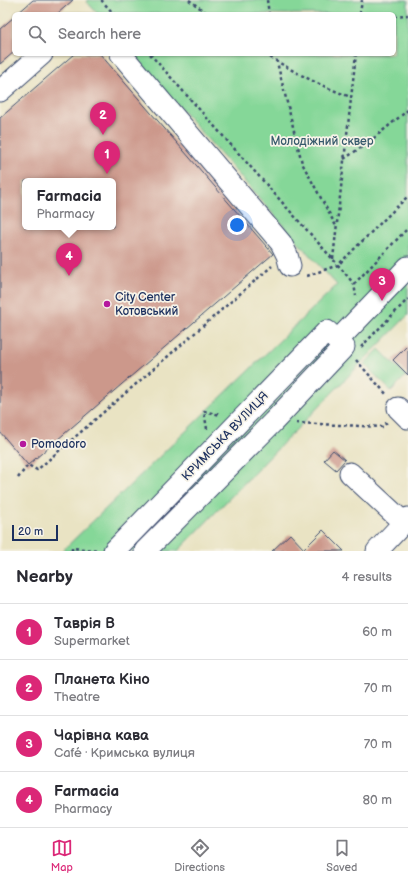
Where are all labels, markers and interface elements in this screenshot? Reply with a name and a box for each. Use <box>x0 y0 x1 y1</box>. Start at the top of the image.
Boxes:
search box <box>12 12 396 56</box>
icon: search <box>26 23 48 45</box>
text: Search here <box>58 25 141 44</box>
pin: 2 <box>90 102 116 135</box>
park label: Молодіжний сквер <box>270 134 374 149</box>
pin: 1 <box>94 141 120 174</box>
popup <box>22 178 116 230</box>
text: Farmacia <box>36 187 102 206</box>
text: Pharmacy <box>36 206 95 222</box>
your location <box>227 215 247 235</box>
pin: 4 <box>56 243 82 276</box>
pin: 3 <box>369 268 395 301</box>
place label: City Center Котовський <box>115 290 179 319</box>
marker: City Center Котовський <box>102 299 112 309</box>
street label: КРИМСЬКА ВУЛИЦЯ <box>179 389 272 484</box>
place label: Pomodoro <box>31 437 86 452</box>
marker: Pomodoro <box>18 439 28 449</box>
scale bar <box>12 523 58 542</box>
text: 20 m <box>18 525 43 538</box>
text: Nearby <box>16 567 73 587</box>
text: 4 results <box>342 569 392 585</box>
text: Таврія В <box>54 614 115 633</box>
text: 1 <box>26 624 32 640</box>
text: 60 m <box>362 624 392 640</box>
text: Supermarket <box>54 633 130 649</box>
text: Планета Кіно <box>54 670 150 689</box>
text: 2 <box>25 680 33 696</box>
text: 70 m <box>364 680 392 696</box>
text: Theatre <box>54 689 100 705</box>
text: Чарівна кава <box>54 726 149 745</box>
text: 3 <box>25 736 33 752</box>
text: 70 m <box>364 736 392 752</box>
text: Café · Кримська вулиця <box>54 745 195 761</box>
text: Farmacia <box>54 782 119 801</box>
text: 4 <box>25 792 33 808</box>
text: 80 m <box>363 792 392 808</box>
text: Pharmacy <box>54 801 112 817</box>
tab: Map <box>51 837 73 874</box>
tab: Directions <box>174 837 225 874</box>
tab: Saved <box>326 837 357 874</box>

